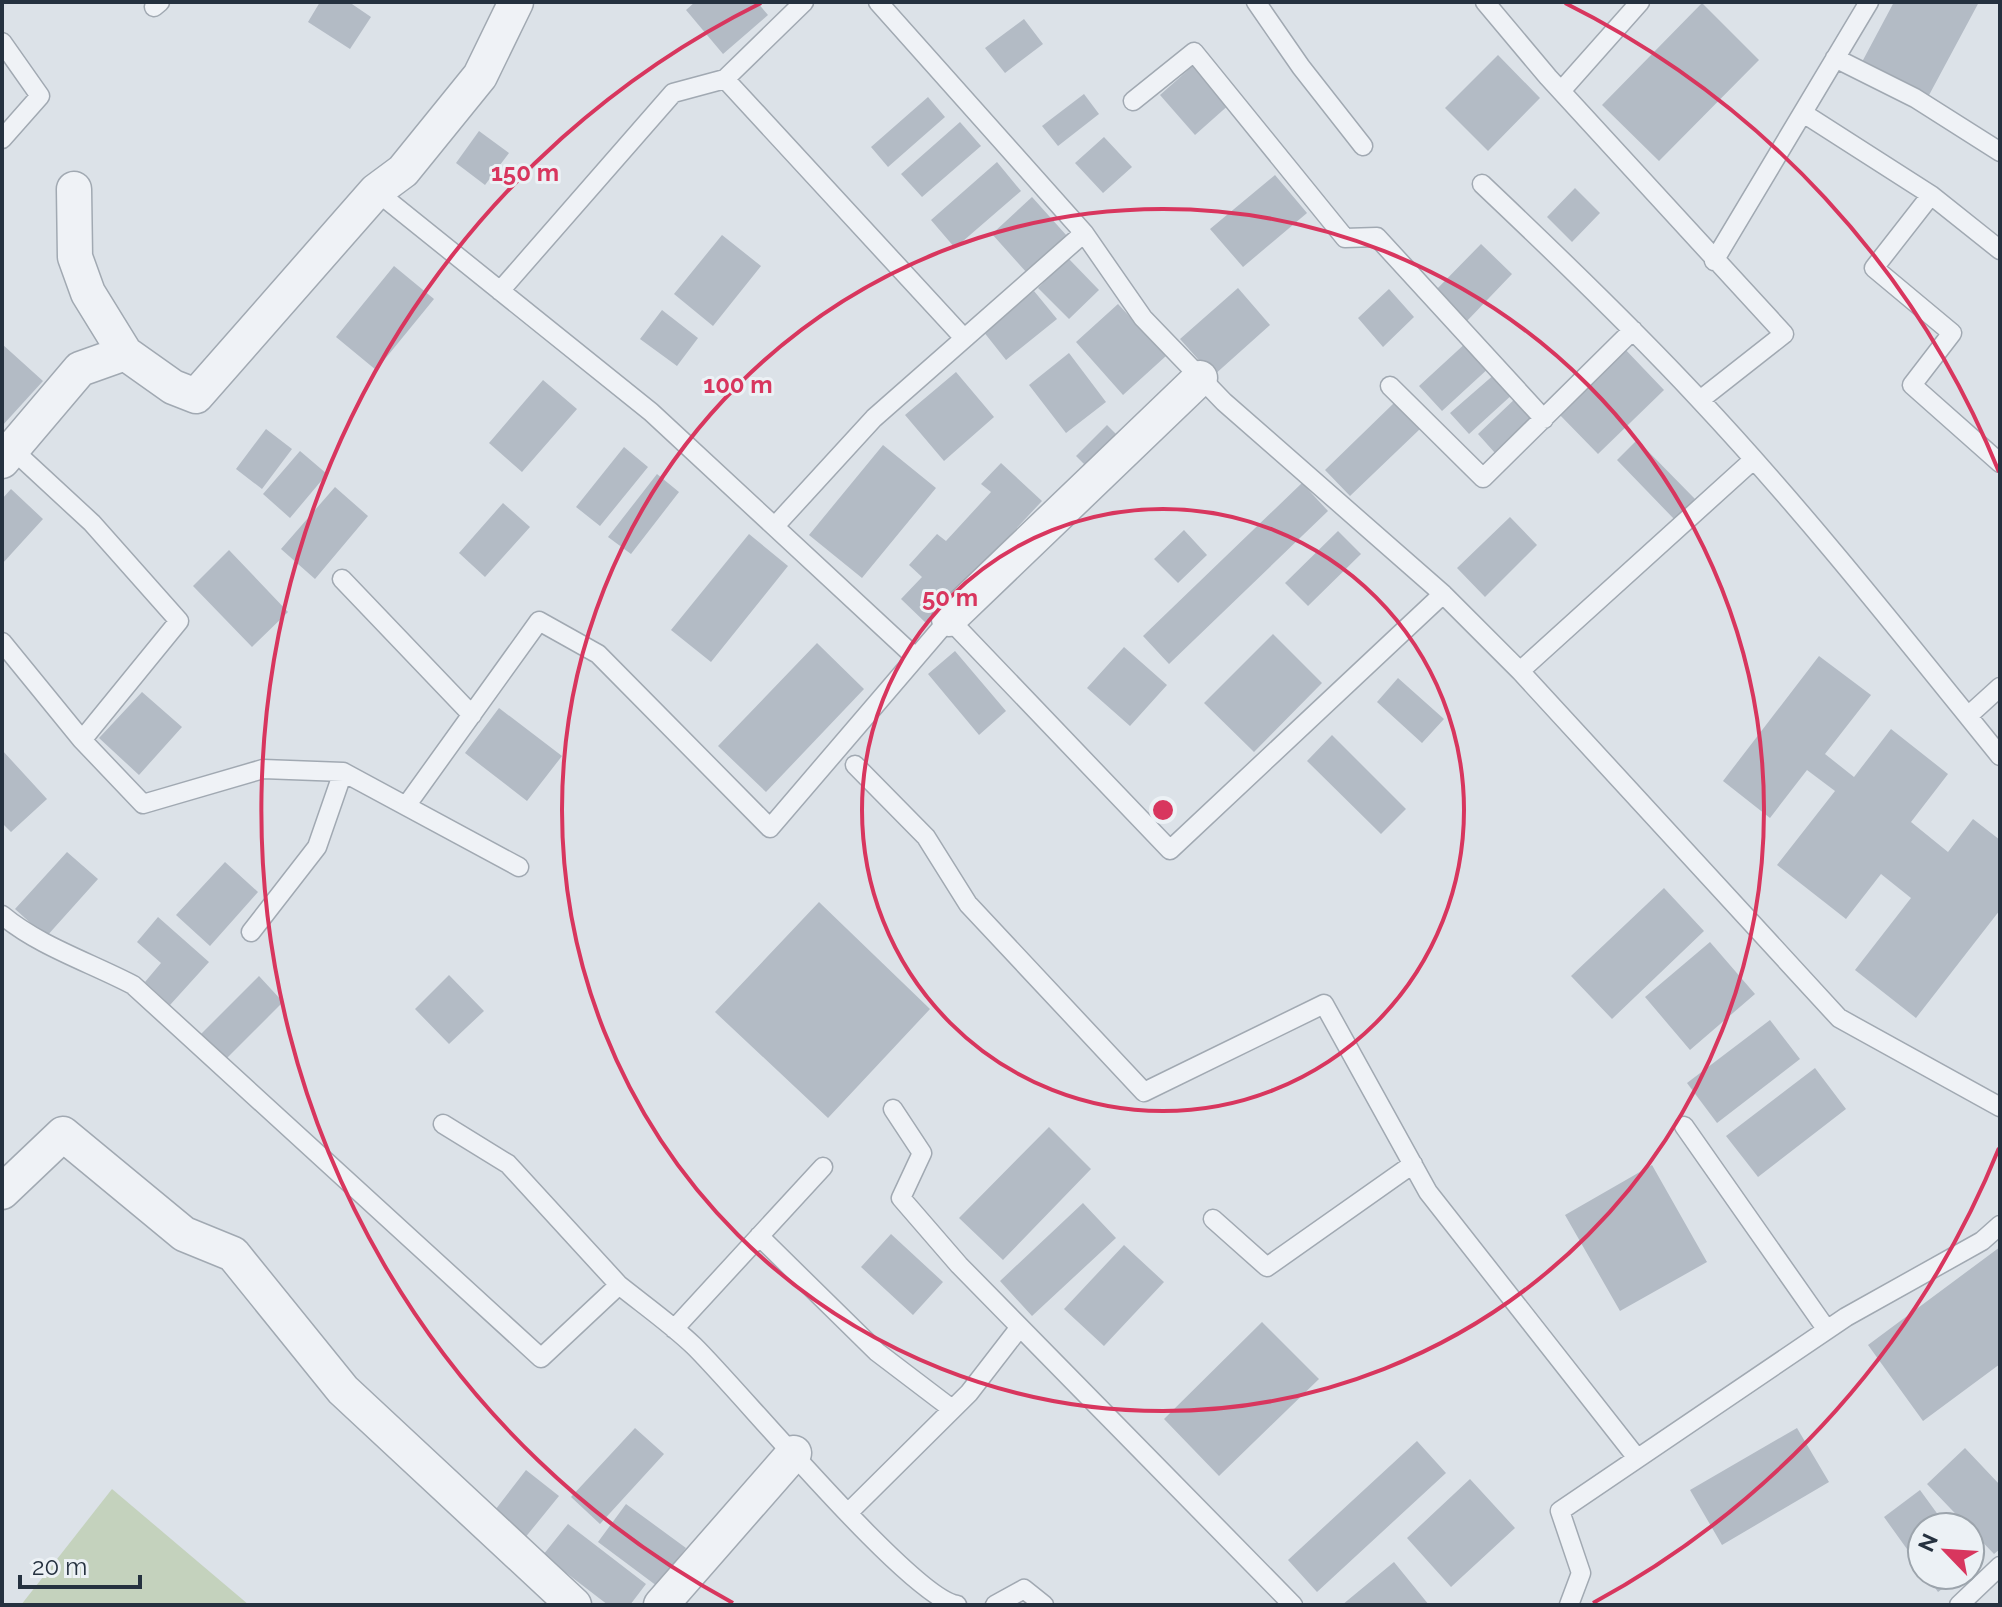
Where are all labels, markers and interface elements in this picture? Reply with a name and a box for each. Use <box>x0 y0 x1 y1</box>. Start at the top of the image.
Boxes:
text: 150 m <box>491 158 559 187</box>
text: 100 m <box>703 370 773 399</box>
text: 50 m <box>922 583 978 612</box>
centre of rings <box>1149 796 1177 824</box>
north arrow <box>1906 1511 1986 1591</box>
text: N <box>1913 1529 1943 1556</box>
scale bar <box>20 1539 140 1589</box>
text: 20 m <box>32 1552 87 1581</box>

